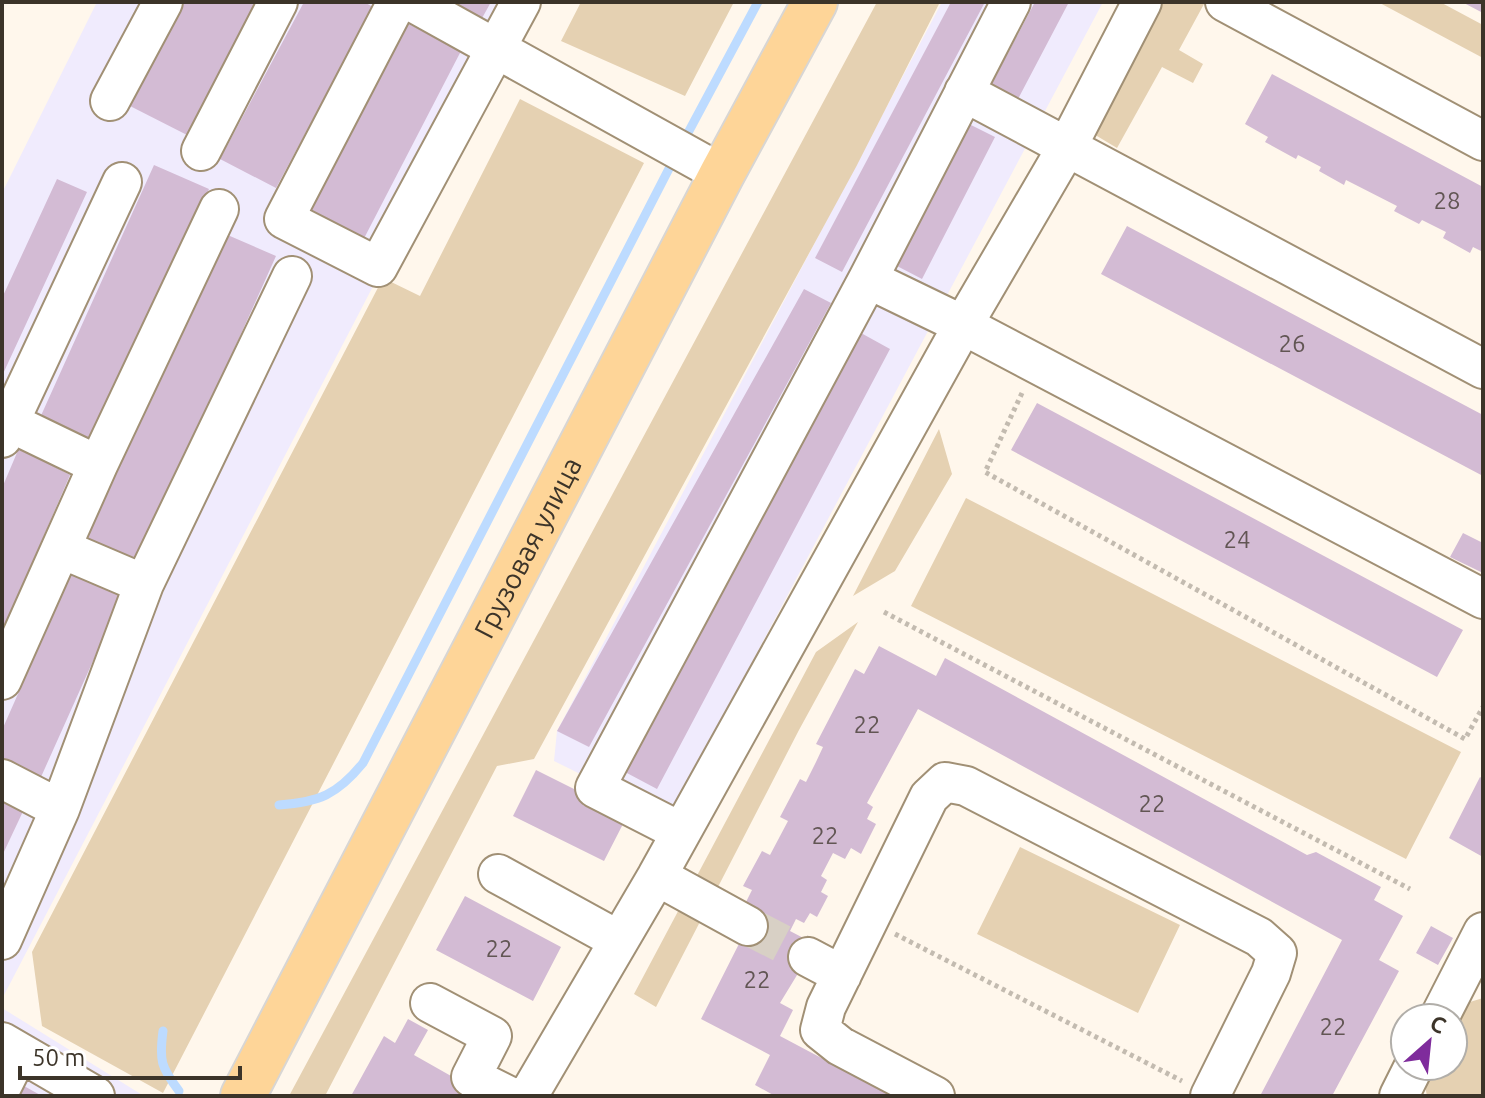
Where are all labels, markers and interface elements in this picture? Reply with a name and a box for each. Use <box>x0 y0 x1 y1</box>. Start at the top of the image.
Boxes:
house number: 28 <box>1433 187 1461 214</box>
house number: 26 <box>1278 330 1306 357</box>
street label: Грузовая улица <box>468 452 587 643</box>
house number: 24 <box>1223 526 1251 553</box>
house number: 22 <box>853 711 881 738</box>
house number: 22 <box>1138 790 1166 817</box>
house number: 22 <box>811 822 839 849</box>
house number: 22 <box>485 935 513 962</box>
house number: 22 <box>743 966 771 993</box>
north arrow <box>1389 1002 1469 1082</box>
text: С <box>1426 1009 1450 1038</box>
house number: 22 <box>1319 1013 1347 1040</box>
scale bar <box>20 1030 240 1080</box>
text: 50 m <box>32 1044 85 1071</box>

